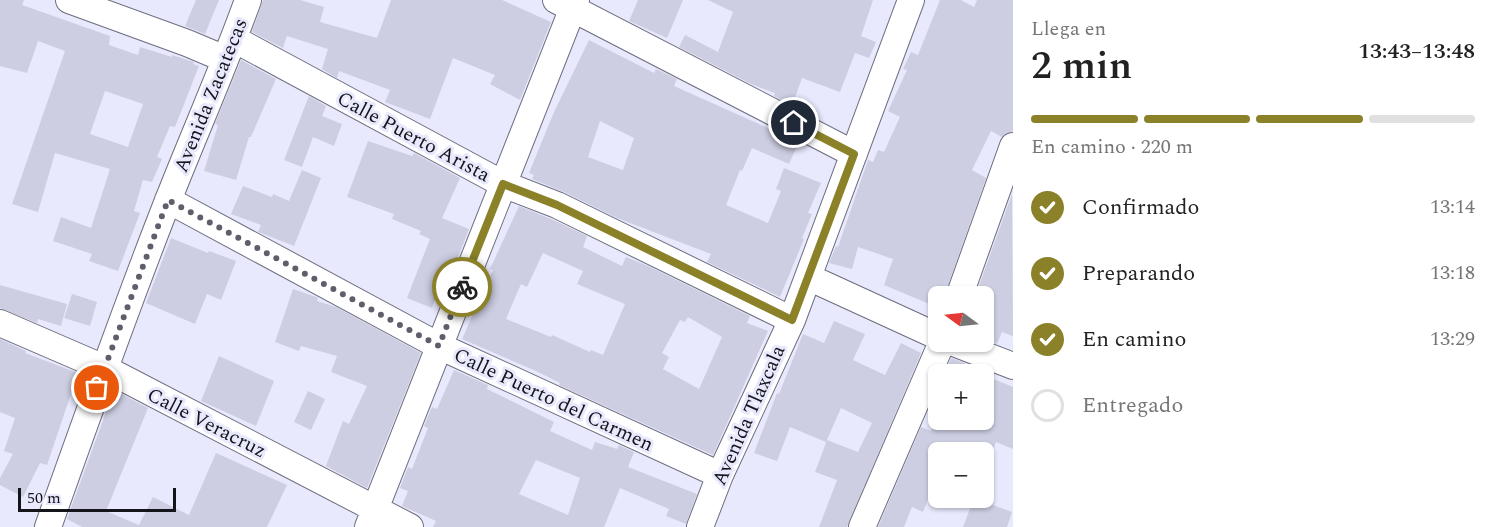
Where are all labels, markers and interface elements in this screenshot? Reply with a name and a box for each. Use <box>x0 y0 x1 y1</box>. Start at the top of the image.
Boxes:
street label: Avenida Zacatecas <box>166 14 256 177</box>
text: Llega en <box>1031 14 1106 44</box>
text: 13:43–13:48 <box>1358 35 1475 68</box>
text: 2 min <box>1031 37 1132 96</box>
street label: Calle Puerto Arista <box>332 84 496 190</box>
pin <box>768 97 819 148</box>
icon: home <box>777 106 810 139</box>
text: En camino · 220 m <box>1031 132 1193 162</box>
icon: check <box>1031 191 1064 224</box>
text: Confirmado <box>1082 191 1199 224</box>
text: 13:14 <box>1430 192 1475 222</box>
courier <box>432 257 492 317</box>
icon: check <box>1031 257 1064 290</box>
text: Preparando <box>1082 257 1195 290</box>
text: 13:18 <box>1430 258 1475 288</box>
icon: bike <box>446 271 479 304</box>
north arrow <box>928 286 994 352</box>
map controls <box>928 286 994 508</box>
icon: check <box>1031 323 1064 356</box>
text: En camino <box>1082 323 1186 356</box>
text: 13:29 <box>1430 324 1475 354</box>
street label: Calle Puerto del Carmen <box>449 340 659 459</box>
street label: Avenida Tlaxcala <box>705 340 793 490</box>
pin <box>71 362 122 413</box>
button: + <box>928 364 994 430</box>
icon: bag <box>80 371 113 404</box>
street label: Calle Veracruz <box>142 380 271 466</box>
text: Entregado <box>1082 389 1183 422</box>
button: − <box>928 442 994 508</box>
scale bar <box>18 485 176 512</box>
text: 50 m <box>27 486 61 510</box>

